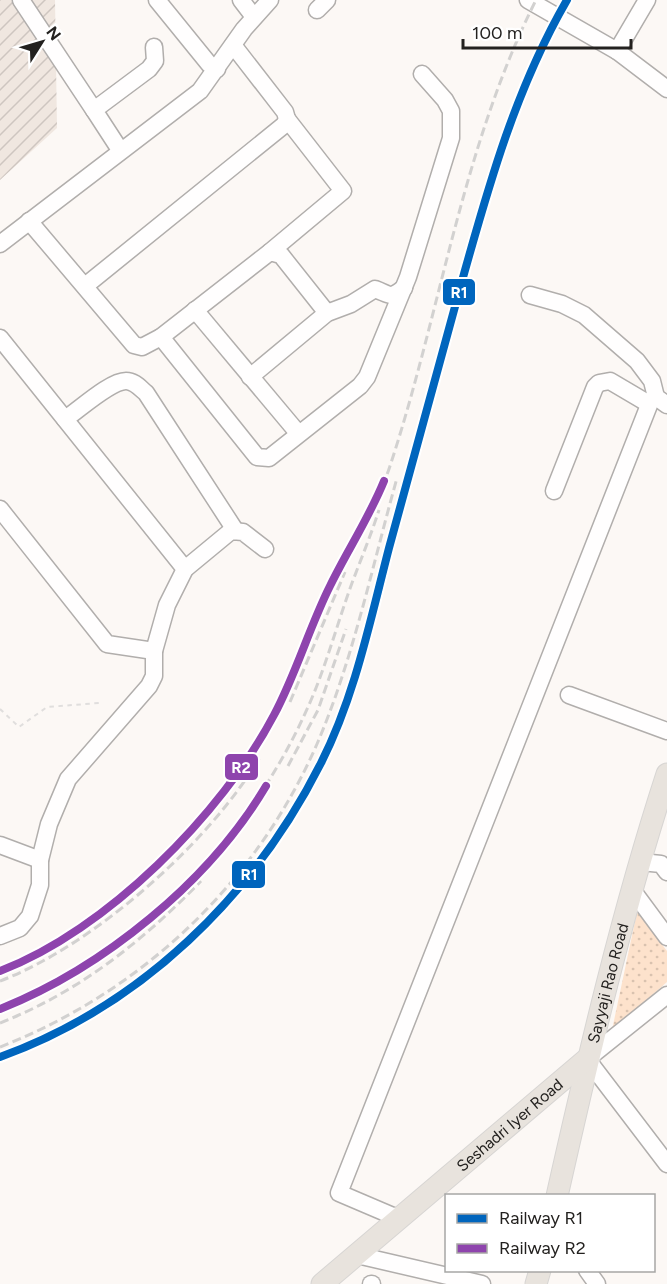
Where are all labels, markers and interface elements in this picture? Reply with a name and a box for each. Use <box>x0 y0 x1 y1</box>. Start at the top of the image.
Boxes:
north arrow <box>12 12 72 72</box>
scale bar <box>463 12 631 50</box>
text: 100 m <box>472 22 522 44</box>
text: N <box>42 23 65 44</box>
line badge: R1 <box>442 278 476 306</box>
text: R1 <box>450 283 468 302</box>
line badge: R2 <box>224 753 259 781</box>
text: R2 <box>231 758 251 777</box>
line badge: R1 <box>231 860 266 889</box>
text: R1 <box>240 865 258 884</box>
street label: Sayyaji Rao Road <box>583 921 632 1045</box>
street label: Seshadri Iyer Road <box>453 1074 566 1175</box>
legend <box>445 1194 655 1272</box>
text: Railway R1 <box>499 1207 583 1229</box>
text: Railway R2 <box>499 1237 586 1259</box>

